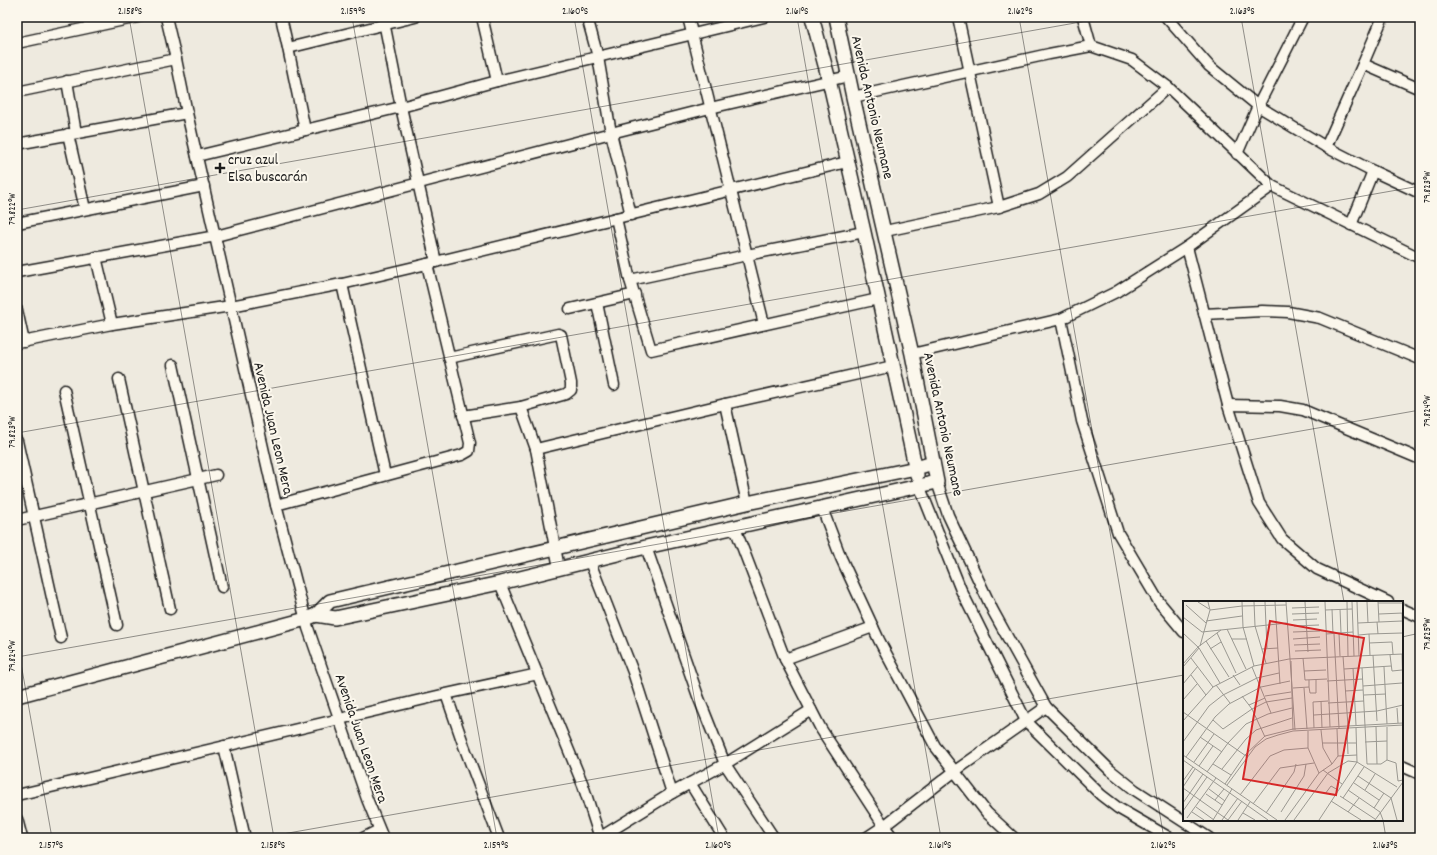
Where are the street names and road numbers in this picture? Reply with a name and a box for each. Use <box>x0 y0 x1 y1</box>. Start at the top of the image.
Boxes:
street label: Avenida Antonio Neumane <box>844 34 898 182</box>
street label: Avenida Antonio Neumane <box>916 350 968 499</box>
street label: Avenida Juan Leon Mera <box>246 360 298 498</box>
street label: Avenida Juan Leon Mera <box>328 671 393 807</box>

